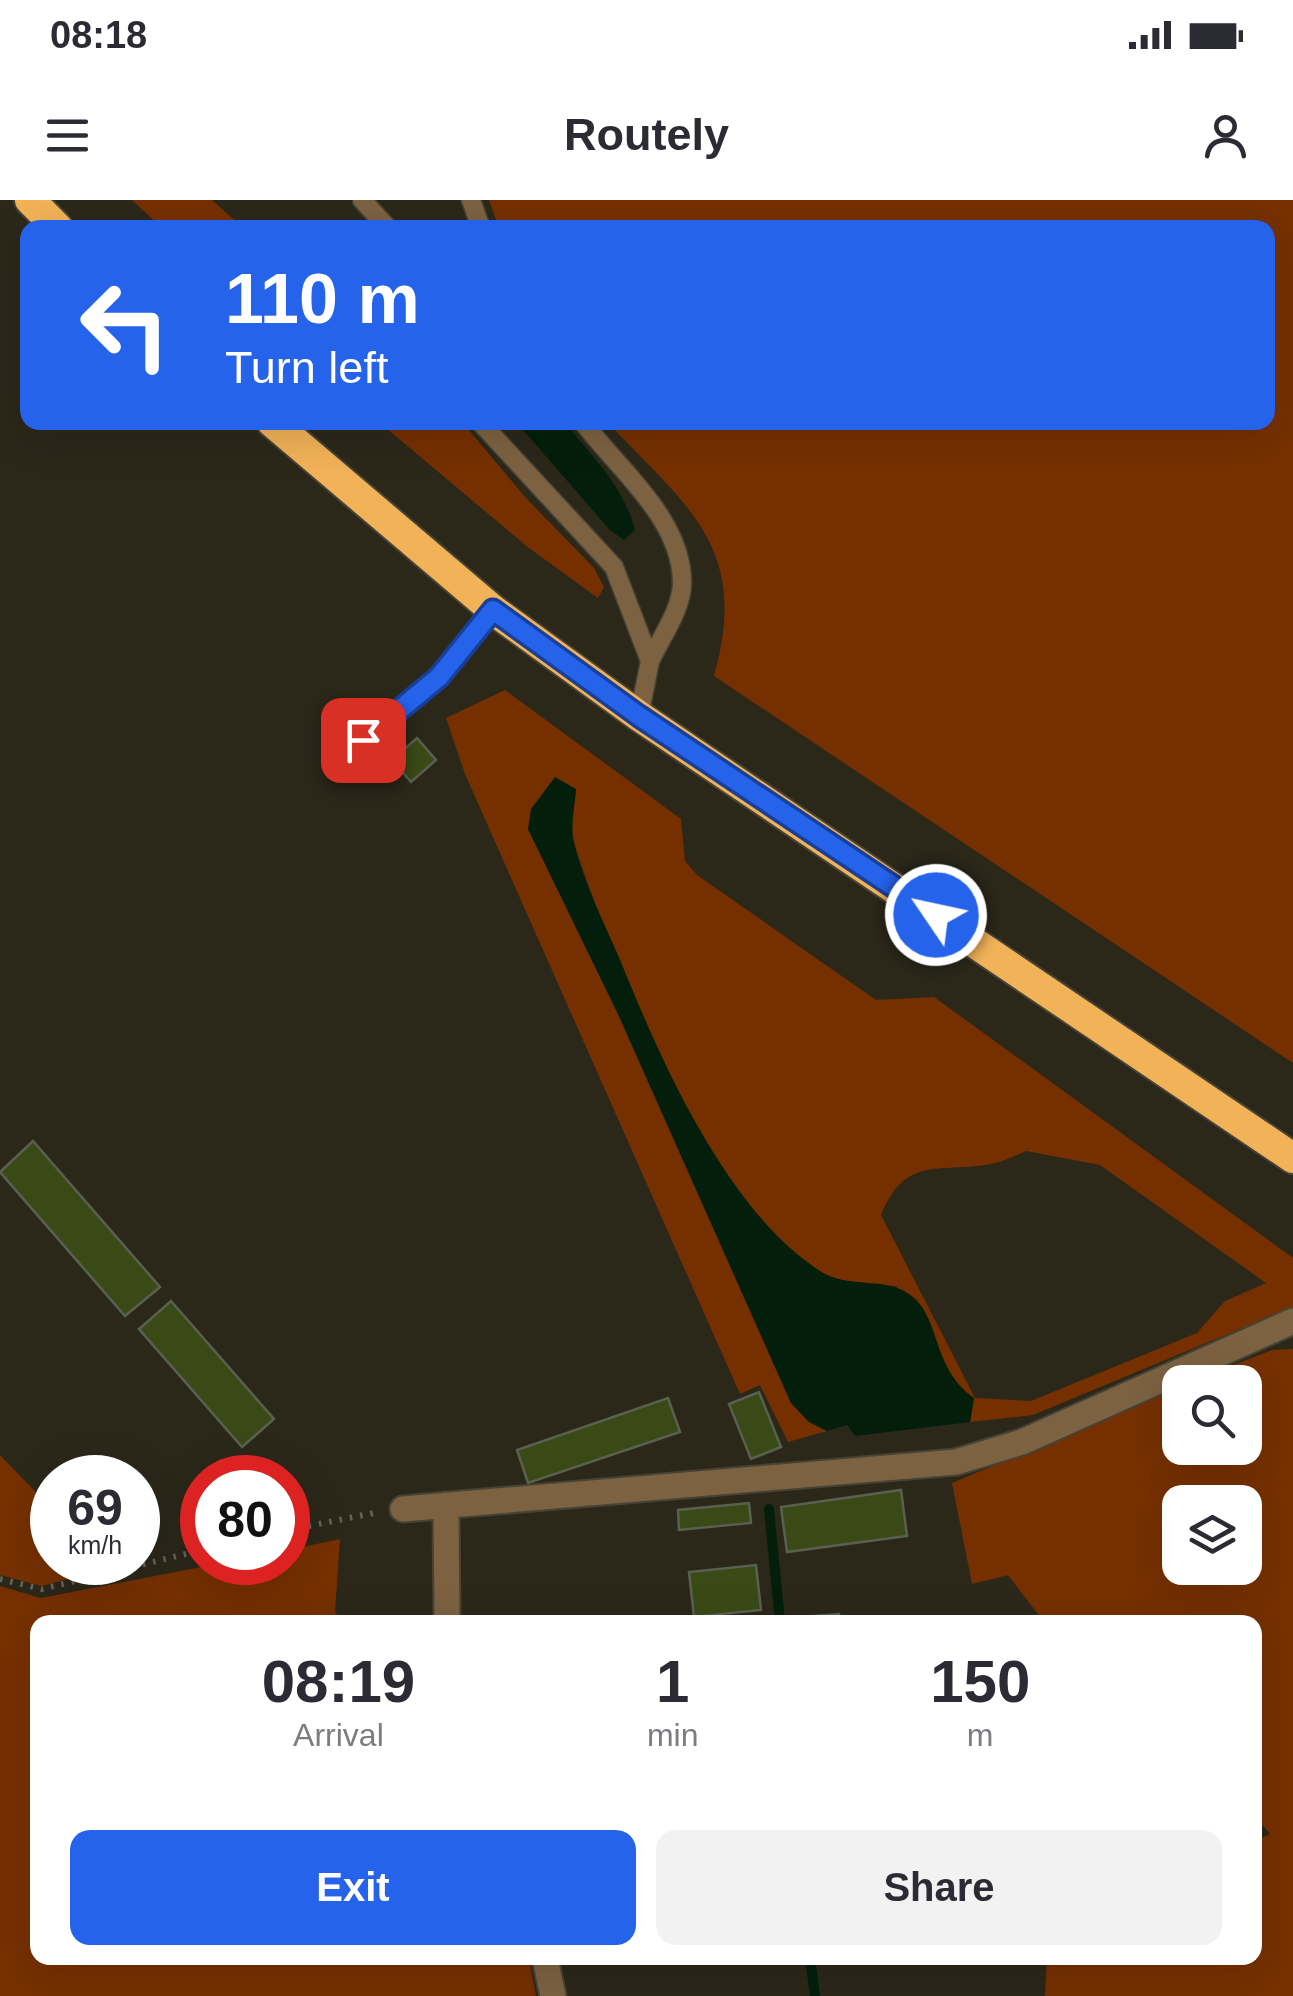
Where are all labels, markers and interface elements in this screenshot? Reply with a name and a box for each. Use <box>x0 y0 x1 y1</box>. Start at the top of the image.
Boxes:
text: 08:18 <box>50 14 147 56</box>
icon: menu <box>40 108 95 163</box>
icon: person <box>1198 108 1253 163</box>
text: Routely <box>564 109 729 160</box>
icon: left <box>60 260 190 390</box>
text: 110 m <box>225 260 420 338</box>
text: Turn left <box>225 342 388 393</box>
pin <box>321 698 406 783</box>
icon: arrive <box>336 713 391 768</box>
position arrow <box>884 863 988 967</box>
map controls <box>1162 1365 1262 1585</box>
button: search <box>1162 1365 1262 1465</box>
speed limit sign: 80 <box>180 1455 310 1585</box>
text: 69 <box>67 1480 123 1536</box>
button: layers <box>1162 1485 1262 1585</box>
text: km/h <box>68 1531 122 1559</box>
text: 08:19 <box>262 1648 415 1715</box>
text: 1 <box>656 1648 689 1715</box>
text: 150 <box>930 1648 1030 1715</box>
text: Arrival <box>293 1717 384 1753</box>
text: min <box>647 1717 698 1753</box>
text: m <box>967 1717 994 1753</box>
button: Exit <box>70 1830 636 1945</box>
button: Share <box>656 1830 1222 1945</box>

